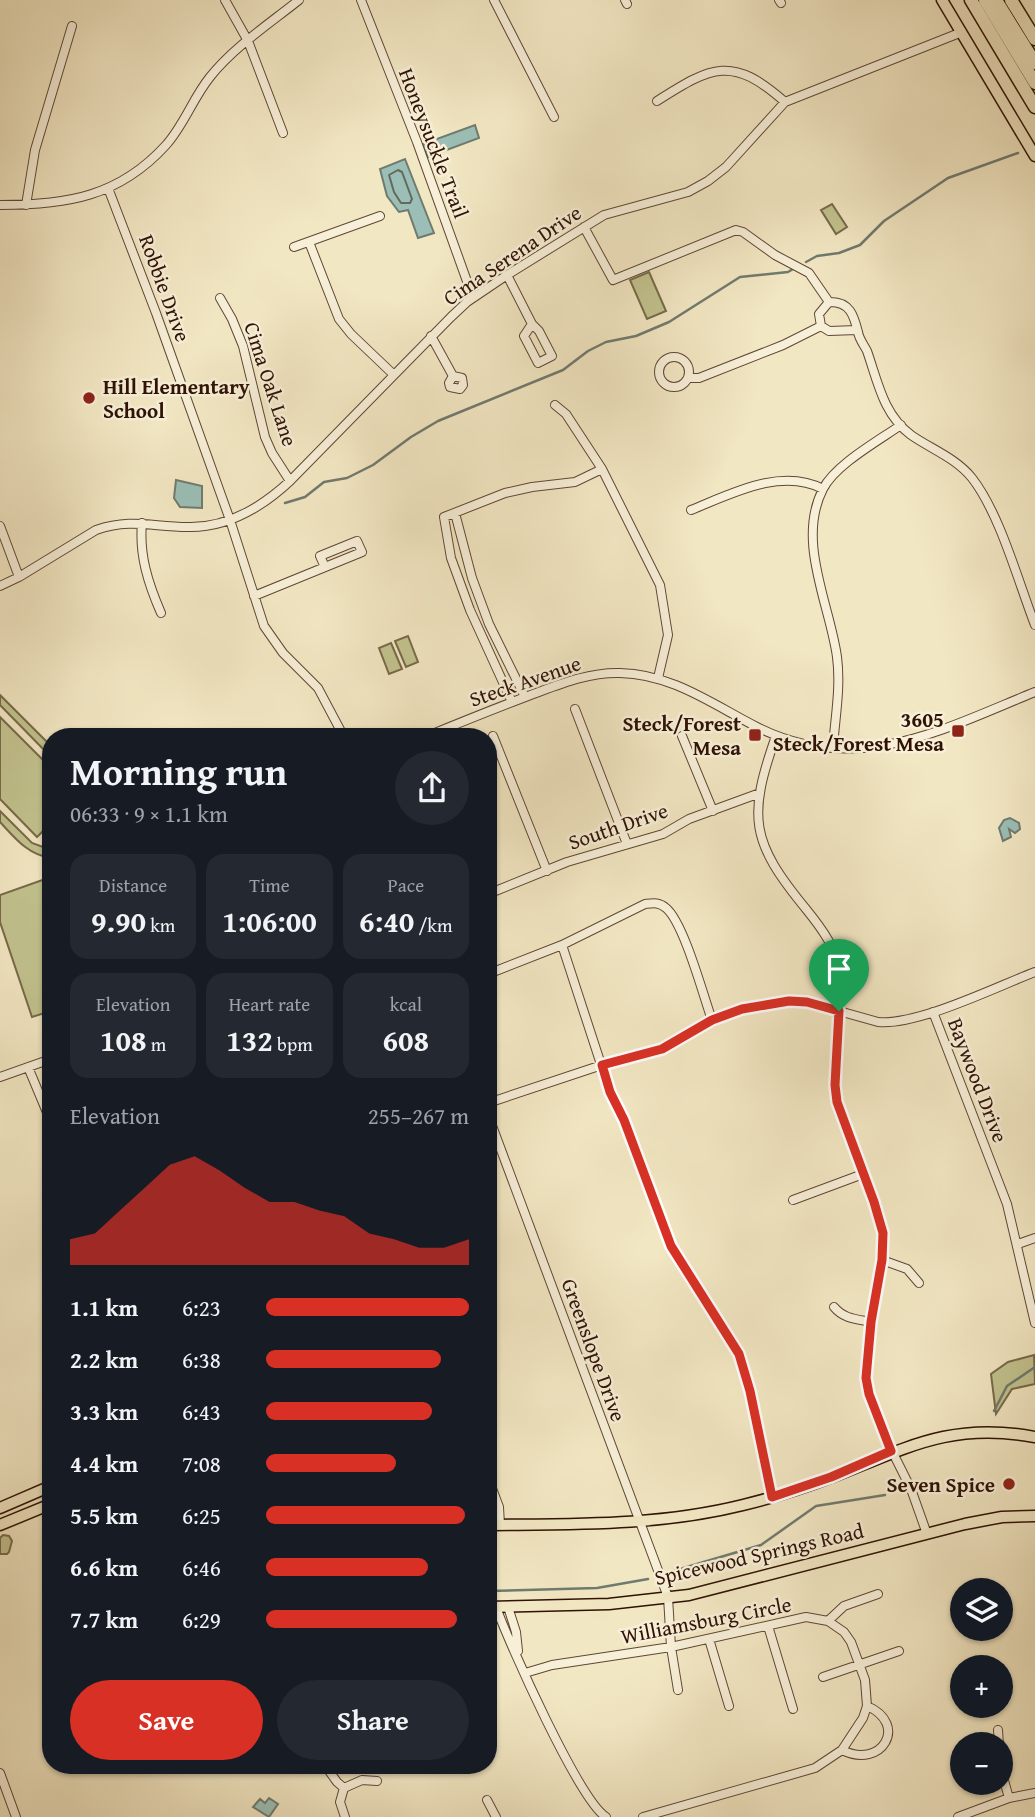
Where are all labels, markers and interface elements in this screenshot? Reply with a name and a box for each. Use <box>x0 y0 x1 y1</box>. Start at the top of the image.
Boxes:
street label: Honeysuckle Trail <box>391 63 477 223</box>
street label: Cima Serena Drive <box>437 197 587 313</box>
street label: Robbie Drive <box>131 230 199 346</box>
street label: Cima Oak Lane <box>236 318 306 450</box>
place label: Hill Elementary School <box>103 371 250 426</box>
marker: Hill Elementary School <box>81 390 97 406</box>
street label: Steck Avenue <box>465 647 585 715</box>
place label: 3605 Steck/Forest Mesa <box>773 704 944 759</box>
place label: Steck/Forest Mesa <box>623 708 741 763</box>
marker: 3605 Steck/Forest Mesa <box>950 723 966 739</box>
marker: Steck/Forest Mesa <box>747 727 763 743</box>
text: Morning run <box>70 743 287 799</box>
button: share <box>395 751 469 825</box>
street label: South Drive <box>564 794 672 857</box>
text: 06:33 · 9 × 1.1 km <box>70 797 228 830</box>
text: Distance <box>99 871 167 899</box>
text: Time <box>249 871 290 899</box>
text: Pace <box>388 871 424 899</box>
text: 9.90 <box>91 899 146 943</box>
text: 1:06:00 <box>222 899 317 943</box>
text: 6:40 <box>359 899 414 943</box>
text: km <box>146 911 175 939</box>
text: /km <box>414 911 453 939</box>
pin <box>809 939 869 1011</box>
icon: arrive <box>820 950 858 988</box>
text: Elevation <box>96 990 170 1018</box>
text: Heart rate <box>229 990 310 1018</box>
text: kcal <box>390 990 422 1018</box>
street label: Baywood Drive <box>940 1013 1016 1147</box>
text: 108 <box>100 1018 147 1062</box>
text: 132 <box>226 1018 273 1062</box>
text: 608 <box>383 1018 429 1062</box>
text: m <box>147 1030 166 1058</box>
text: bpm <box>273 1030 313 1058</box>
text: Elevation <box>70 1099 160 1132</box>
text: 255–267 m <box>368 1099 469 1132</box>
street label: Greenslope Drive <box>554 1274 634 1426</box>
text: 1.1 km <box>70 1291 138 1324</box>
text: 6:23 <box>182 1291 221 1324</box>
text: 2.2 km <box>70 1343 138 1376</box>
text: 6:38 <box>182 1343 221 1376</box>
text: 3.3 km <box>70 1395 138 1428</box>
text: 6:43 <box>182 1395 221 1428</box>
text: 4.4 km <box>70 1447 138 1480</box>
text: 7:08 <box>182 1447 221 1480</box>
place label: Seven Spice <box>887 1469 995 1500</box>
marker: Seven Spice <box>1001 1476 1017 1492</box>
text: 5.5 km <box>70 1499 138 1532</box>
text: 6:25 <box>182 1499 221 1532</box>
street label: Spicewood Springs Road <box>651 1515 867 1593</box>
text: 6.6 km <box>70 1551 138 1584</box>
text: 6:46 <box>182 1551 221 1584</box>
map controls <box>950 1578 1013 1795</box>
button: layers <box>950 1578 1013 1641</box>
street label: Williamsburg Circle <box>618 1588 794 1652</box>
text: 7.7 km <box>70 1603 138 1636</box>
text: 6:29 <box>182 1603 221 1636</box>
button: + <box>950 1655 1013 1718</box>
button: Save <box>70 1680 263 1760</box>
button: Share <box>277 1680 469 1760</box>
button: − <box>950 1732 1013 1795</box>

